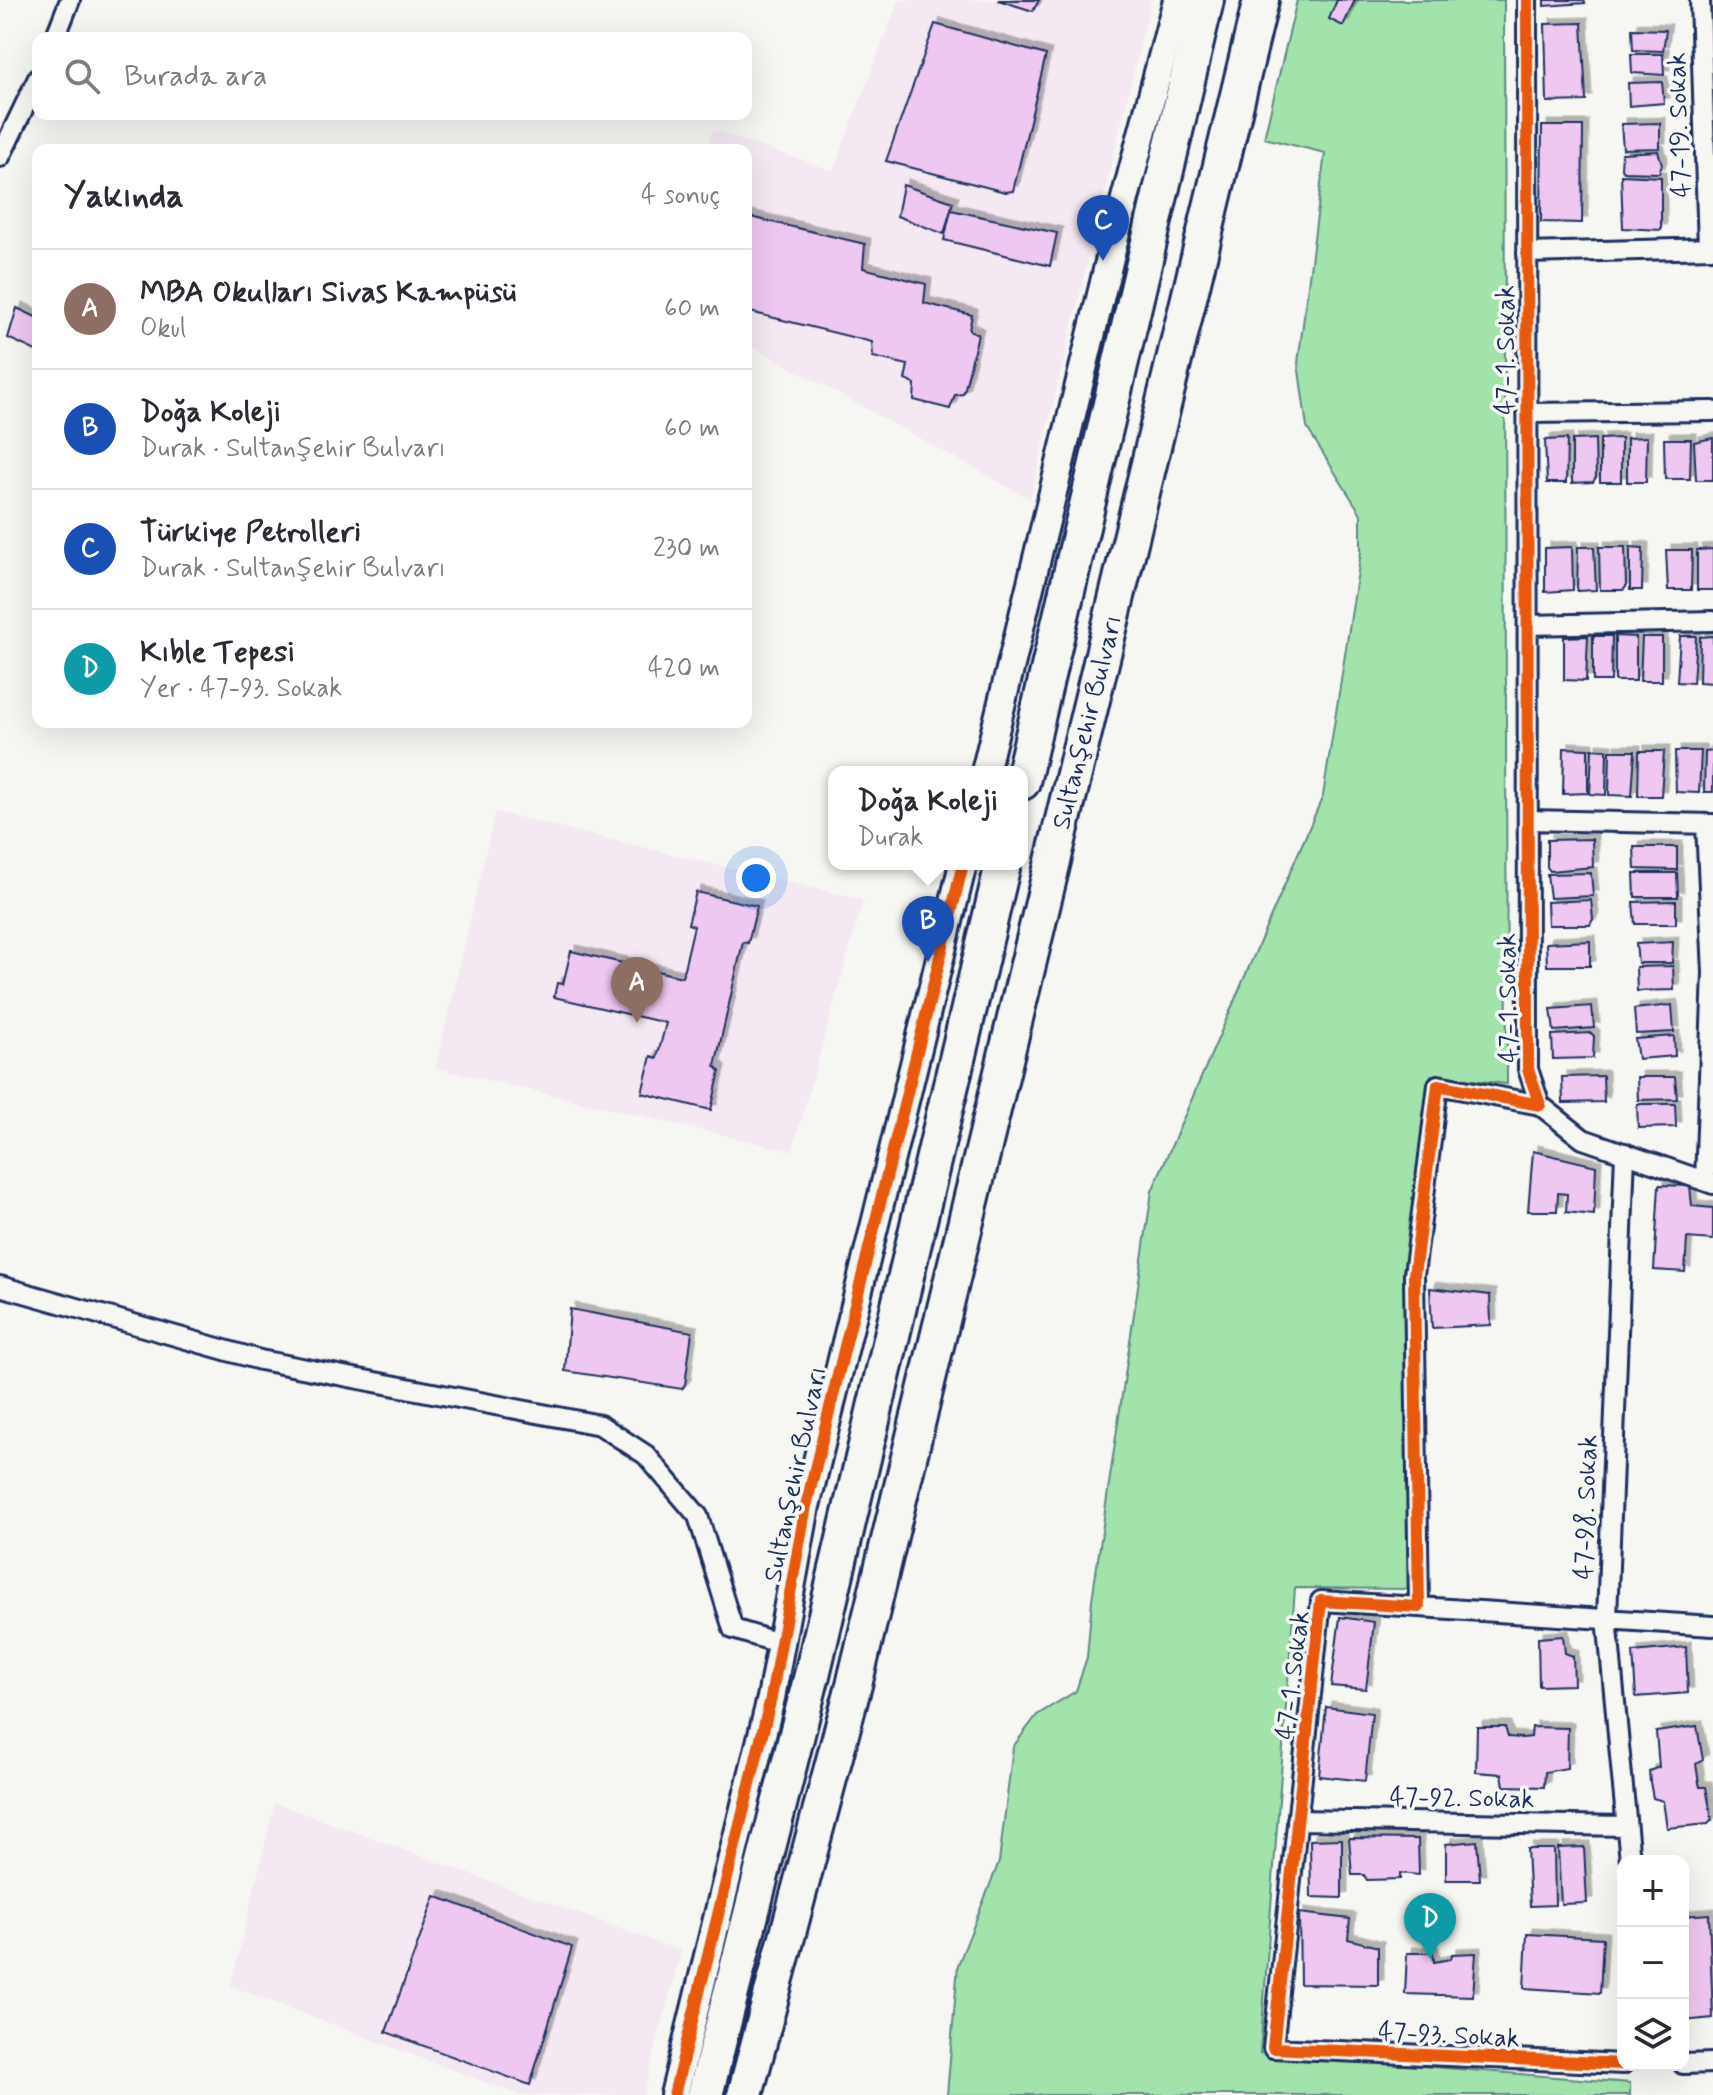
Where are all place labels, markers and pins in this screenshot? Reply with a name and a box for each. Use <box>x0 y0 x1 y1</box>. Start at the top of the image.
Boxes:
pin: C <box>1077 195 1129 261</box>
pin: B <box>902 896 954 962</box>
pin: A <box>611 957 663 1023</box>
pin: D <box>1404 1893 1456 1959</box>

